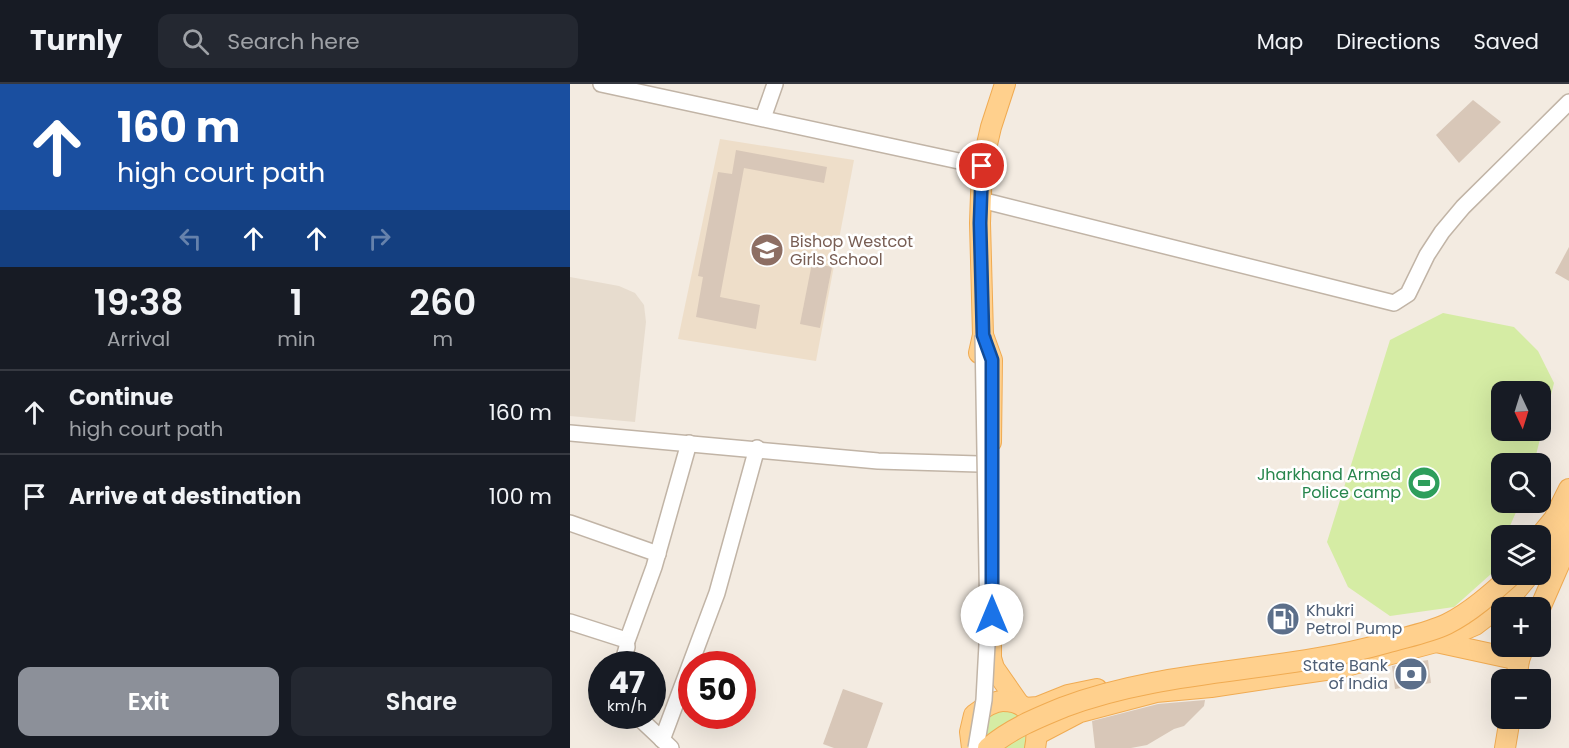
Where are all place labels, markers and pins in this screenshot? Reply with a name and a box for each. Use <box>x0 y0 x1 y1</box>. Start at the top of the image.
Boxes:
pin <box>956 140 1007 191</box>
place label: Bishop Westcot Girls School <box>790 230 913 271</box>
school or university icon: Bishop Westcot Girls School <box>749 232 785 268</box>
place label: Jharkhand Armed Police camp <box>1257 463 1401 504</box>
sports icon: Jharkhand Armed Police camp <box>1406 465 1442 501</box>
place label: Khukri Petrol Pump <box>1306 599 1402 640</box>
fuel station icon: Khukri Petrol Pump <box>1265 601 1301 637</box>
place label: State Bank of India <box>1303 654 1389 695</box>
bank icon: State Bank of India <box>1393 656 1429 692</box>

